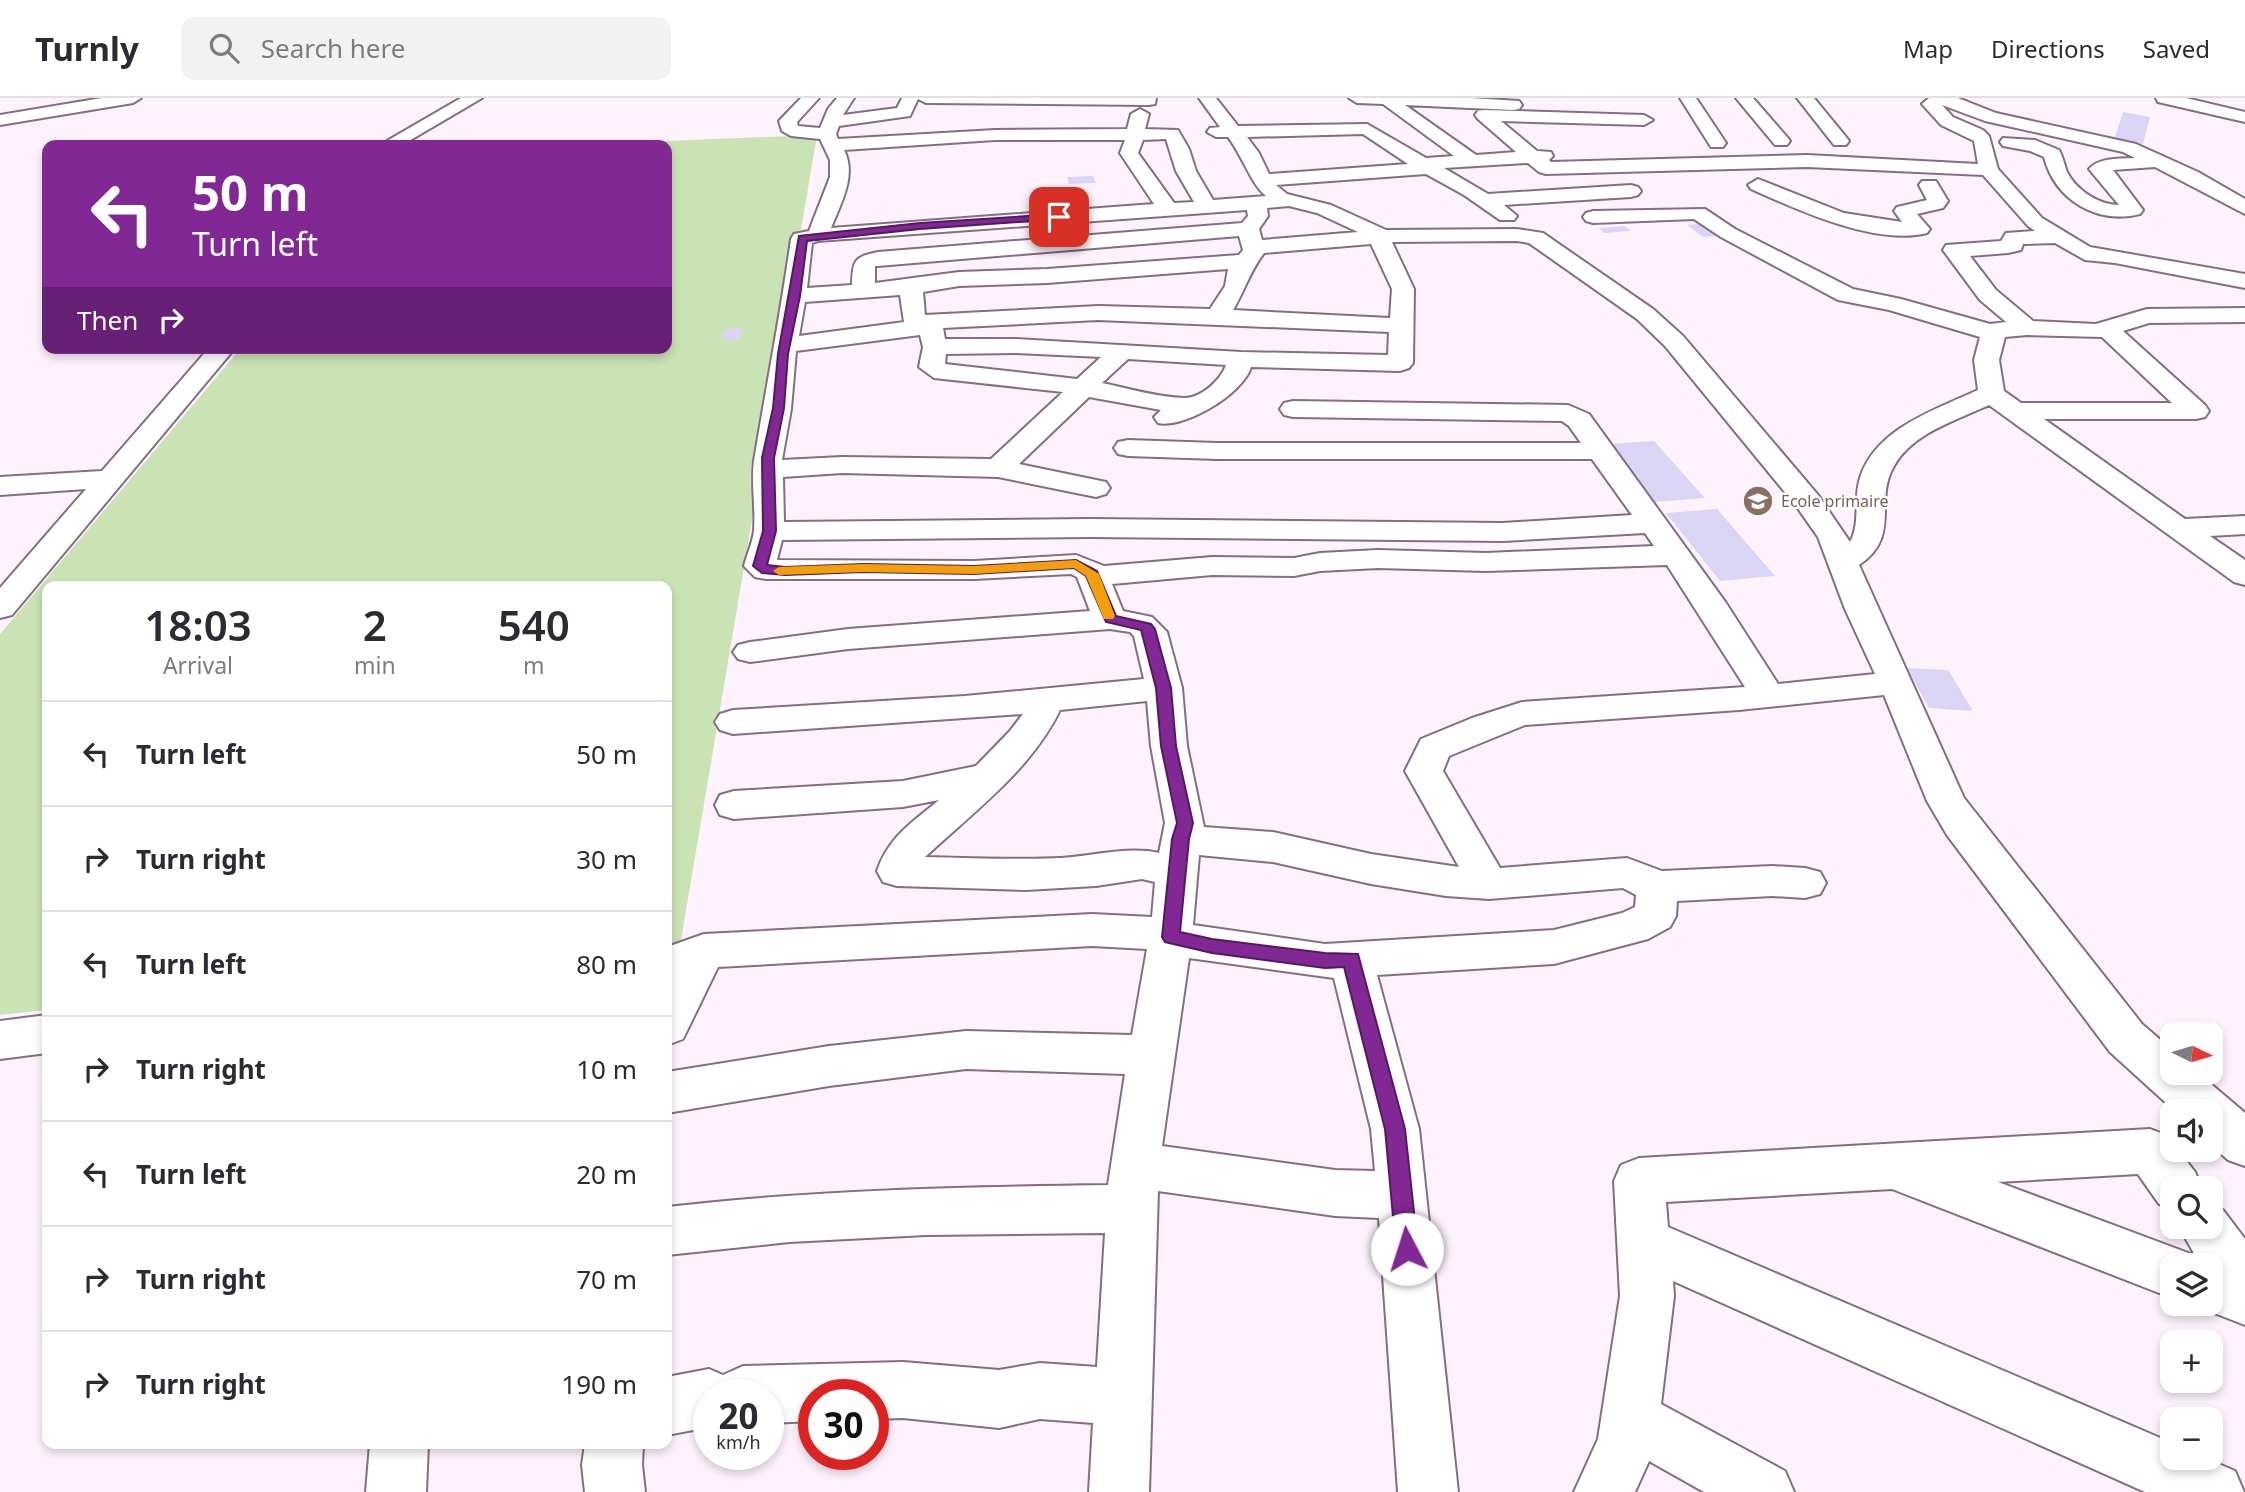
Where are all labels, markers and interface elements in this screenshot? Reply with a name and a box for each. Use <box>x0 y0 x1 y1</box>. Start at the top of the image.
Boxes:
search box <box>181 17 671 80</box>
text: Turnly <box>35 26 139 71</box>
icon: search <box>205 29 243 67</box>
text: Search here <box>261 30 405 66</box>
text: Map <box>1903 32 1953 65</box>
text: Directions <box>1991 32 2105 65</box>
text: Saved <box>2143 32 2210 65</box>
text: 50 m <box>192 159 309 225</box>
icon: left <box>77 168 168 259</box>
pin <box>1029 187 1089 247</box>
icon: arrive <box>1040 198 1078 236</box>
text: Turn left <box>192 222 318 265</box>
icon: right <box>152 301 190 339</box>
text: Then <box>77 302 138 338</box>
school or university icon: Ecole primaire <box>1741 484 1775 518</box>
place label: Ecole primaire <box>1781 490 1889 512</box>
text: 18:03 <box>144 596 252 653</box>
text: 2 <box>363 596 387 653</box>
text: 540 <box>498 596 570 653</box>
text: Arrival <box>163 649 233 681</box>
text: min <box>354 649 396 681</box>
text: m <box>523 649 545 681</box>
icon: left <box>77 735 115 773</box>
text: Turn left <box>136 736 247 772</box>
text: 50 m <box>576 736 637 772</box>
icon: right <box>77 840 115 878</box>
text: Turn right <box>136 841 266 877</box>
text: 30 m <box>576 841 637 877</box>
icon: left <box>77 945 115 983</box>
text: Turn left <box>136 946 247 982</box>
text: 80 m <box>576 946 637 982</box>
north arrow <box>2160 1022 2222 1085</box>
map controls <box>2160 1022 2223 1470</box>
icon: right <box>77 1050 115 1088</box>
text: Turn right <box>136 1051 266 1087</box>
text: 10 m <box>576 1051 637 1087</box>
button: sound <box>2160 1099 2223 1162</box>
icon: left <box>77 1155 115 1193</box>
text: Turn left <box>136 1156 247 1192</box>
text: 20 m <box>576 1156 637 1192</box>
button: search <box>2160 1176 2223 1239</box>
position arrow <box>1370 1212 1444 1286</box>
button: layers <box>2160 1253 2223 1316</box>
icon: right <box>77 1260 115 1298</box>
text: Turn right <box>136 1261 266 1297</box>
text: 70 m <box>576 1261 637 1297</box>
button: + <box>2160 1330 2223 1393</box>
icon: right <box>77 1365 115 1403</box>
text: Turn right <box>136 1366 266 1402</box>
text: 190 m <box>561 1366 637 1402</box>
speed limit sign: 30 <box>798 1379 889 1470</box>
text: 20 <box>718 1392 759 1439</box>
button: − <box>2160 1407 2223 1470</box>
text: km/h <box>716 1430 761 1454</box>

